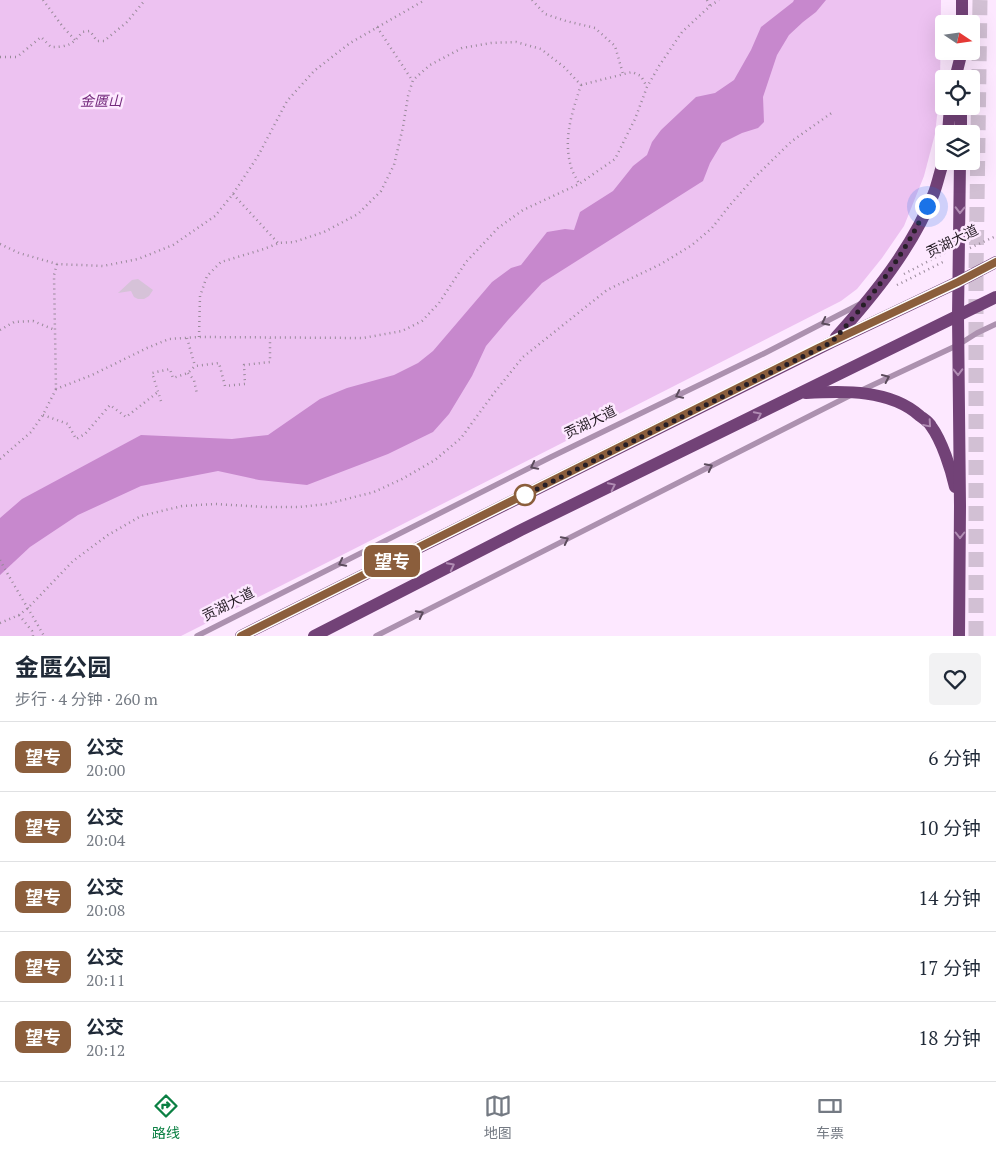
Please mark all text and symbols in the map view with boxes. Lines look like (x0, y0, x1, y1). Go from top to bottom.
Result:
north arrow (935, 15, 980, 60)
map controls (935, 15, 980, 170)
button: locate (935, 70, 980, 115)
park label: 金匮山 (80, 91, 123, 110)
button: layers (935, 125, 980, 170)
your location (915, 194, 940, 219)
one-way arrow (955, 206, 965, 214)
street label: 贡湖大道 (922, 220, 981, 261)
one-way arrow (821, 316, 830, 326)
one-way arrow (953, 369, 963, 377)
one-way arrow (881, 374, 890, 385)
one-way arrow (676, 388, 685, 398)
street label: 贡湖大道 (560, 401, 619, 442)
one-way arrow (753, 410, 762, 421)
one-way arrow (923, 419, 932, 428)
one-way arrow (530, 460, 539, 470)
one-way arrow (704, 463, 713, 473)
one-way arrow (607, 482, 616, 492)
unlabelled marker (514, 484, 536, 506)
one-way arrow (955, 532, 965, 539)
one-way arrow (559, 536, 568, 546)
line badge: 望专 (370, 545, 414, 577)
text: 望专 (374, 549, 410, 573)
one-way arrow (338, 557, 347, 567)
one-way arrow (445, 562, 454, 572)
street label: 贡湖大道 (199, 582, 257, 625)
one-way arrow (415, 610, 424, 620)
text: 金匮公园 (15, 651, 111, 683)
button: heart (929, 653, 981, 705)
text: 步行 · 4 分钟 · 260 m (15, 688, 158, 710)
text: 公交 (86, 734, 124, 759)
text: 望专 (25, 745, 61, 769)
text: 6 分钟 (928, 745, 981, 770)
text: 20:00 (86, 759, 125, 781)
text: 公交 (86, 804, 124, 829)
text: 望专 (25, 815, 61, 839)
text: 10 分钟 (918, 815, 981, 840)
text: 20:04 (86, 829, 125, 851)
text: 公交 (86, 874, 124, 899)
text: 望专 (25, 885, 61, 909)
text: 14 分钟 (918, 885, 981, 910)
text: 20:08 (86, 899, 125, 921)
text: 公交 (86, 944, 124, 969)
text: 望专 (25, 955, 61, 979)
text: 17 分钟 (918, 955, 981, 980)
text: 20:11 (86, 969, 125, 991)
text: 公交 (86, 1014, 124, 1039)
text: 望专 (25, 1025, 61, 1049)
text: 18 分钟 (918, 1025, 981, 1050)
text: 20:12 (86, 1039, 125, 1061)
tab: 路线 (152, 1092, 180, 1142)
tab: 地图 (484, 1092, 512, 1142)
tab: 车票 (816, 1092, 844, 1142)

